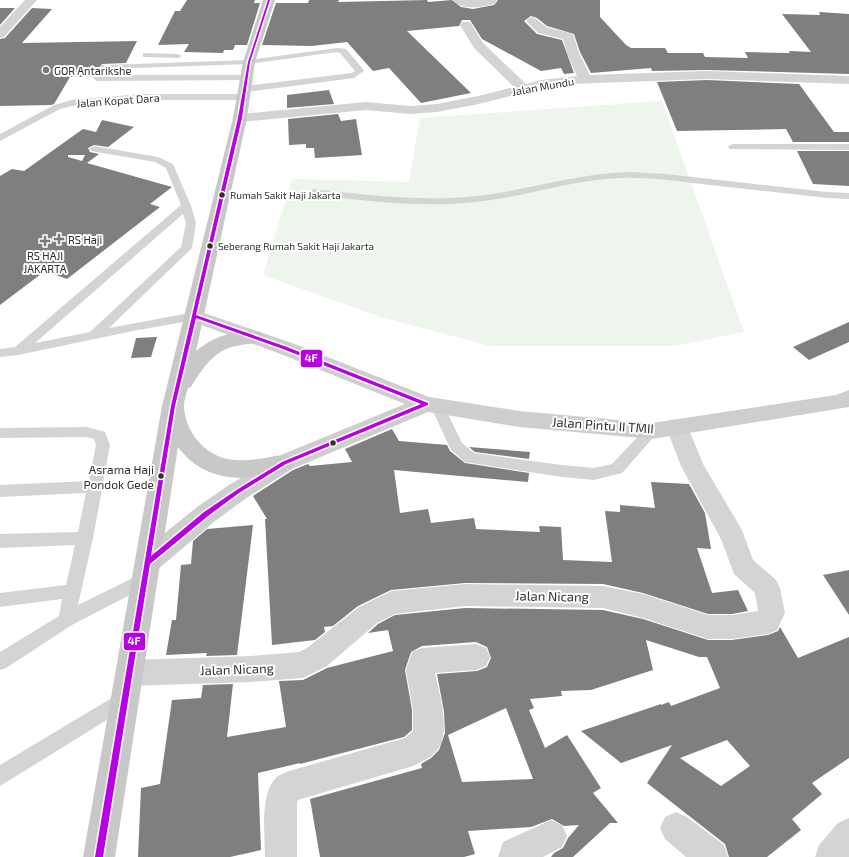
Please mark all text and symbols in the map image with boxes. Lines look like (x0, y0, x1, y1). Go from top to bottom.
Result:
place label: GOR Antarikshe (54, 64, 131, 77)
marker: GOR Antarikshe (41, 65, 51, 75)
street label: Jalan Mundu (511, 74, 575, 98)
street label: Jalan Kopat Dara (76, 91, 160, 109)
place label: Rumah Sakit Haji Jakarta (230, 189, 341, 201)
marker: Rumah Sakit Haji Jakarta (217, 190, 227, 200)
marker: RS Haji (53, 233, 65, 245)
place label: RS Haji (68, 233, 102, 247)
marker: RS HAJI JAKARTA (39, 235, 51, 247)
place label: Seberang Rumah Sakit Haji Jakarta (218, 240, 374, 252)
marker: Seberang Rumah Sakit Haji Jakarta (205, 241, 215, 251)
place label: RS HAJI JAKARTA (23, 249, 67, 275)
line badge: 4F (300, 349, 323, 368)
text: 4F (304, 351, 318, 364)
street label: Jalan Pintu II TMII (552, 413, 654, 437)
unlabelled marker (328, 438, 338, 448)
place label: Asrama Haji Pondok Gede (84, 462, 154, 491)
marker: Asrama Haji Pondok Gede (156, 471, 166, 481)
street label: Jalan Nicang (515, 587, 589, 605)
line badge: 4F (123, 632, 146, 651)
text: 4F (127, 634, 141, 647)
street label: Jalan Nicang (200, 660, 274, 678)

